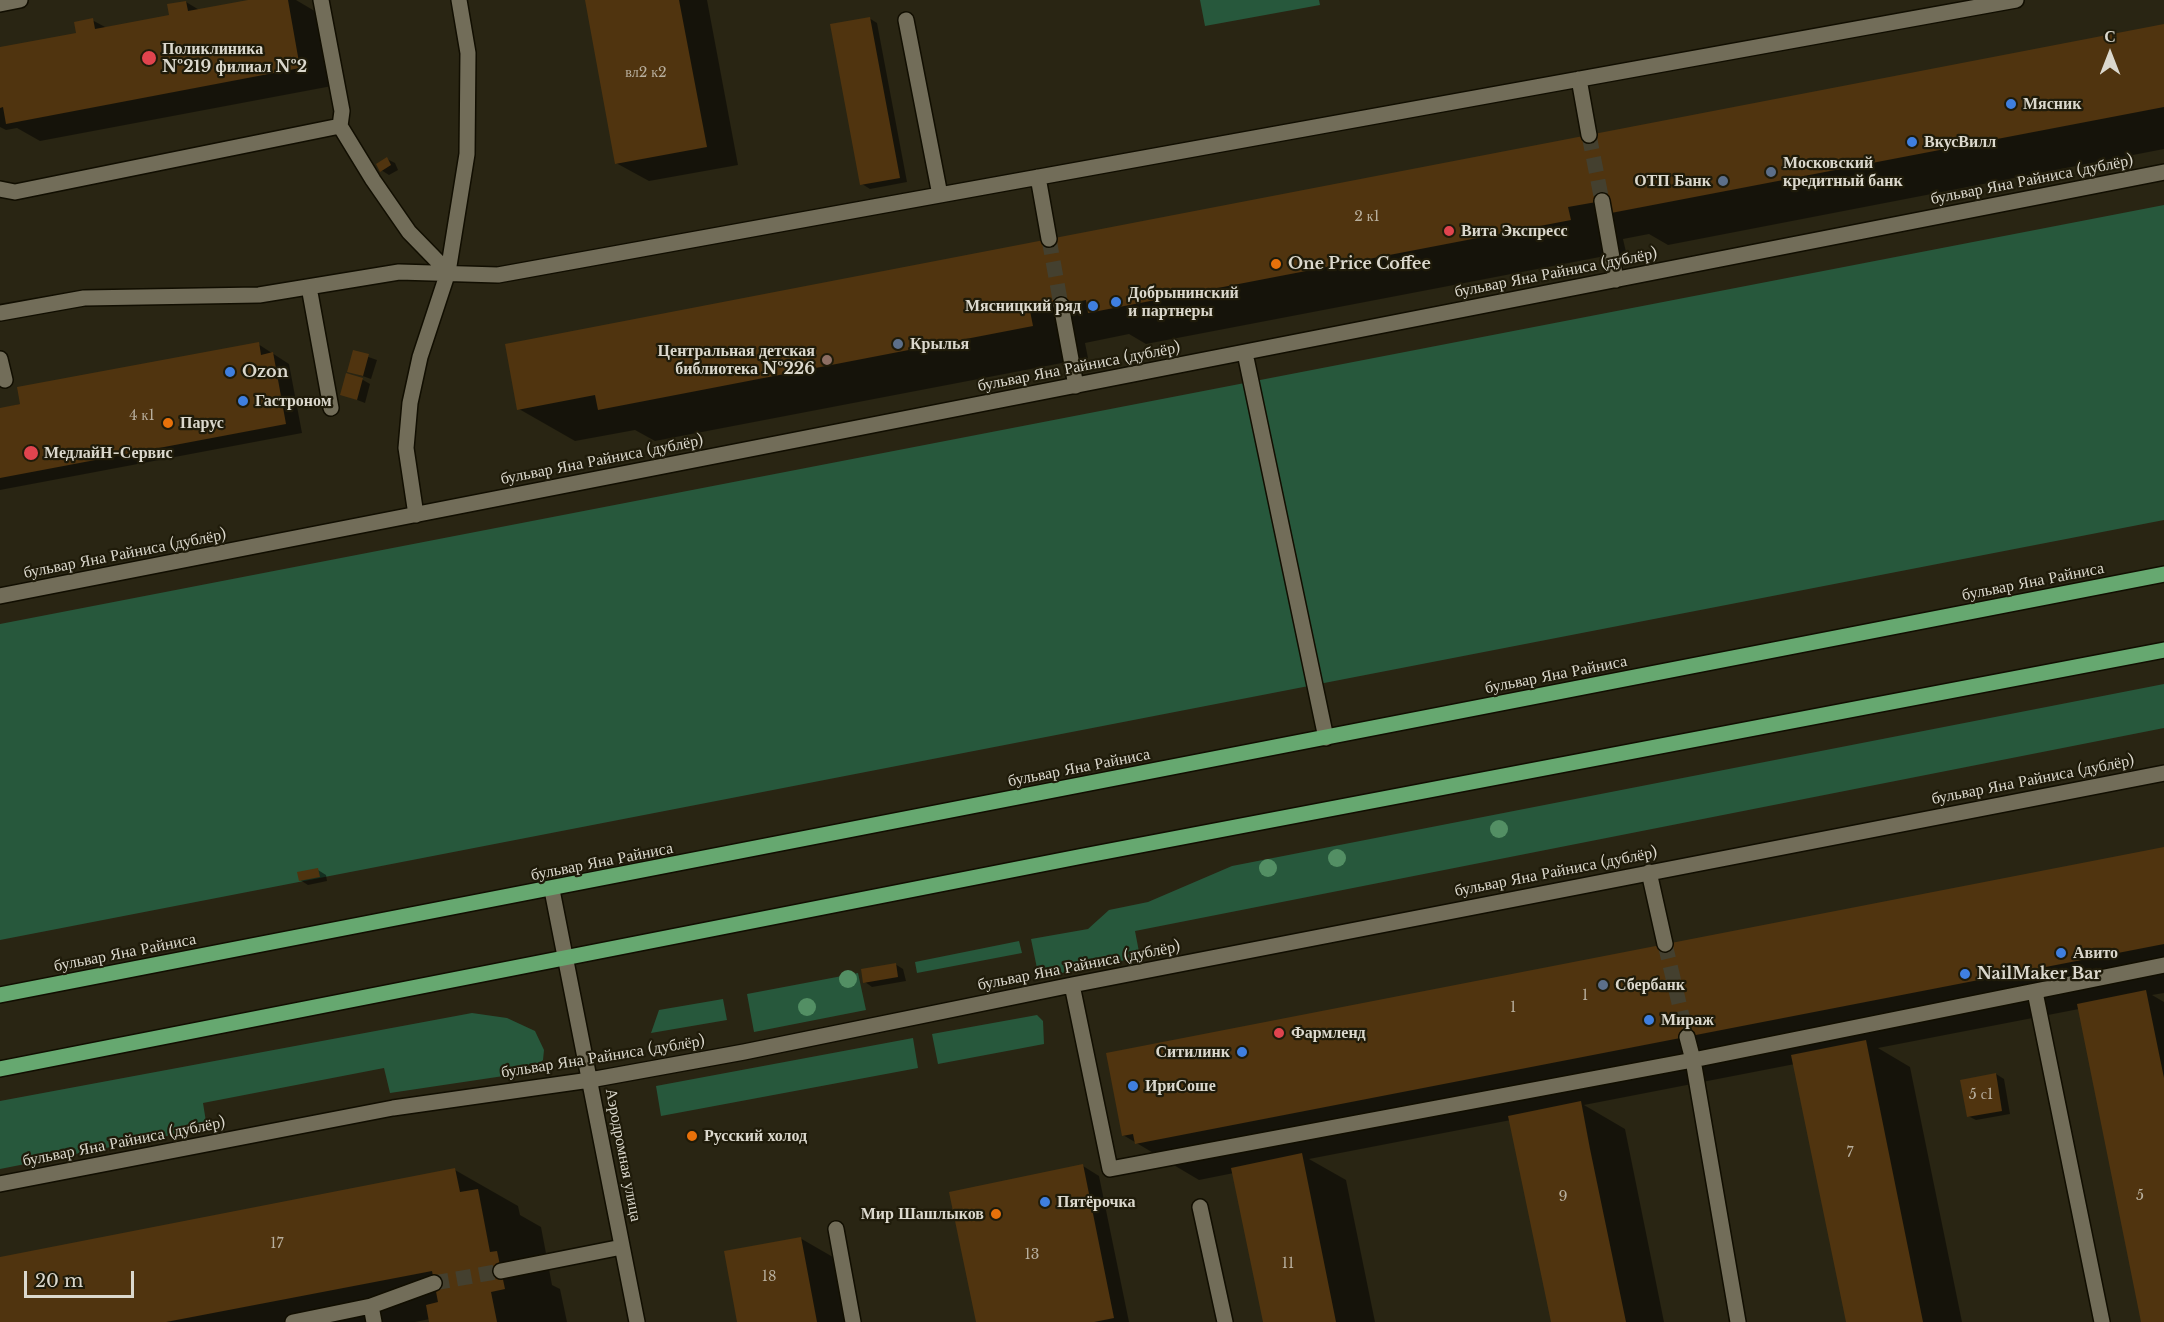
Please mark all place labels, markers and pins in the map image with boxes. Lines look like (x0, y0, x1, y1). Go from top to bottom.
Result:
place label: Поликлиника №219 филиал №2 (162, 39, 307, 77)
marker: Поликлиника №219 филиал №2 (140, 49, 158, 67)
place label: Мясник (2023, 94, 2082, 114)
marker: Мясник (2004, 97, 2018, 111)
place label: ВкусВилл (1924, 132, 1996, 152)
marker: ВкусВилл (1905, 135, 1919, 149)
place label: Московский кредитный банк (1783, 153, 1903, 191)
marker: Московский кредитный банк (1764, 165, 1778, 179)
place label: ОТП Банк (1634, 171, 1711, 191)
marker: ОТП Банк (1716, 174, 1730, 188)
place label: Вита Экспресс (1461, 221, 1568, 241)
marker: Вита Экспресс (1442, 224, 1456, 238)
place label: One Price Coffee (1288, 254, 1431, 274)
marker: One Price Coffee (1269, 257, 1283, 271)
place label: Добрынинский и партнеры (1128, 283, 1239, 321)
marker: Добрынинский и партнеры (1109, 295, 1123, 309)
place label: Мясницкий ряд (965, 296, 1081, 316)
marker: Мясницкий ряд (1086, 299, 1100, 313)
place label: Крылья (910, 334, 969, 354)
marker: Крылья (891, 337, 905, 351)
place label: Центральная детская библиотека №226 (658, 341, 815, 379)
marker: Центральная детская библиотека №226 (820, 353, 834, 367)
place label: Ozon (242, 362, 288, 382)
marker: Ozon (223, 365, 237, 379)
place label: Гастроном (255, 391, 332, 411)
marker: Гастроном (236, 394, 250, 408)
place label: Парус (180, 413, 224, 433)
marker: Парус (161, 416, 175, 430)
place label: МедлайН-Сервис (44, 443, 173, 463)
marker: МедлайН-Сервис (22, 444, 40, 462)
place label: Авито (2073, 943, 2118, 963)
marker: Авито (2054, 946, 2068, 960)
place label: NailMaker Bar (1977, 964, 2101, 984)
marker: NailMaker Bar (1958, 967, 1972, 981)
place label: Сбербанк (1615, 975, 1685, 995)
marker: Сбербанк (1596, 978, 1610, 992)
place label: Мираж (1661, 1010, 1714, 1030)
marker: Мираж (1642, 1013, 1656, 1027)
place label: Фармленд (1291, 1023, 1366, 1043)
marker: Фармленд (1272, 1026, 1286, 1040)
place label: Ситилинк (1156, 1042, 1230, 1062)
marker: Ситилинк (1235, 1045, 1249, 1059)
place label: ИриСоше (1145, 1076, 1216, 1096)
marker: ИриСоше (1126, 1079, 1140, 1093)
place label: Русский холод (704, 1126, 807, 1146)
marker: Русский холод (685, 1129, 699, 1143)
place label: Пятёрочка (1057, 1192, 1136, 1212)
marker: Пятёрочка (1038, 1195, 1052, 1209)
place label: Мир Шашлыков (861, 1204, 984, 1224)
marker: Мир Шашлыков (989, 1207, 1003, 1221)

